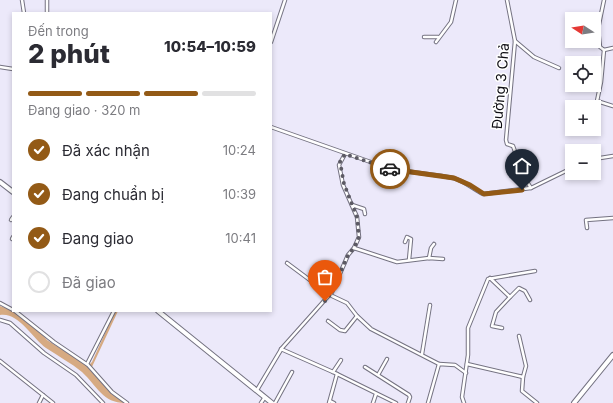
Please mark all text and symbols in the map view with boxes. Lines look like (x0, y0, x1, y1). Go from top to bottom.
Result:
north arrow (565, 12, 601, 48)
map controls (565, 12, 601, 180)
text: Đến trong (28, 23, 89, 39)
text: 10:54–10:59 (164, 37, 256, 56)
text: 2 phút (28, 38, 110, 69)
street label: Đường 3 Chả (488, 42, 512, 130)
button: locate (565, 56, 601, 92)
button: + (565, 100, 601, 136)
text: Đang giao · 320 m (28, 102, 140, 118)
icon: check (28, 139, 50, 161)
text: Đã xác nhận (62, 141, 150, 160)
text: 10:24 (223, 142, 256, 158)
button: − (565, 144, 601, 180)
courier (370, 149, 410, 189)
pin (505, 149, 539, 190)
icon: home (511, 155, 533, 177)
icon: car (379, 158, 401, 180)
icon: check (28, 183, 50, 205)
text: Đang chuẩn bị (62, 185, 164, 204)
text: 10:39 (223, 186, 256, 202)
icon: check (28, 227, 50, 249)
text: Đang giao (62, 229, 134, 248)
text: 10:41 (225, 230, 256, 246)
pin (308, 260, 342, 301)
icon: bag (314, 266, 336, 288)
text: Đã giao (62, 273, 116, 292)

